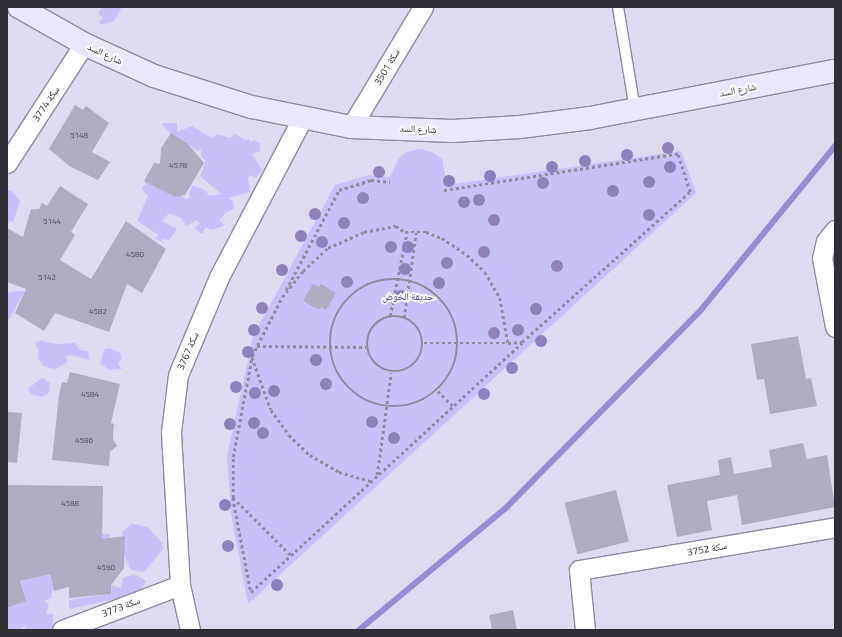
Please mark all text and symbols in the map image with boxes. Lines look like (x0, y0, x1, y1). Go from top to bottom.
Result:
street label: شارع السد (86, 41, 124, 67)
street label: سكة 3501 (371, 47, 403, 87)
street label: شارع السد (719, 81, 757, 99)
street label: سكة 3774 (30, 84, 62, 124)
street label: شارع السد (399, 122, 437, 136)
house number: 5148 (70, 131, 88, 141)
house number: 4578 (169, 161, 187, 171)
house number: 5144 (43, 217, 61, 227)
house number: 4580 (126, 250, 144, 260)
house number: 5142 (38, 273, 56, 283)
park label: حديقة الخوض (382, 291, 434, 303)
house number: 4582 (89, 307, 107, 317)
street label: سكة 3767 (175, 330, 201, 372)
house number: 4584 (81, 390, 99, 400)
house number: 4586 (75, 436, 93, 446)
house number: 4588 (61, 499, 79, 509)
street label: سكة 3752 (686, 540, 728, 558)
house number: 4590 (97, 563, 115, 573)
street label: سكة 3773 (100, 594, 142, 620)

